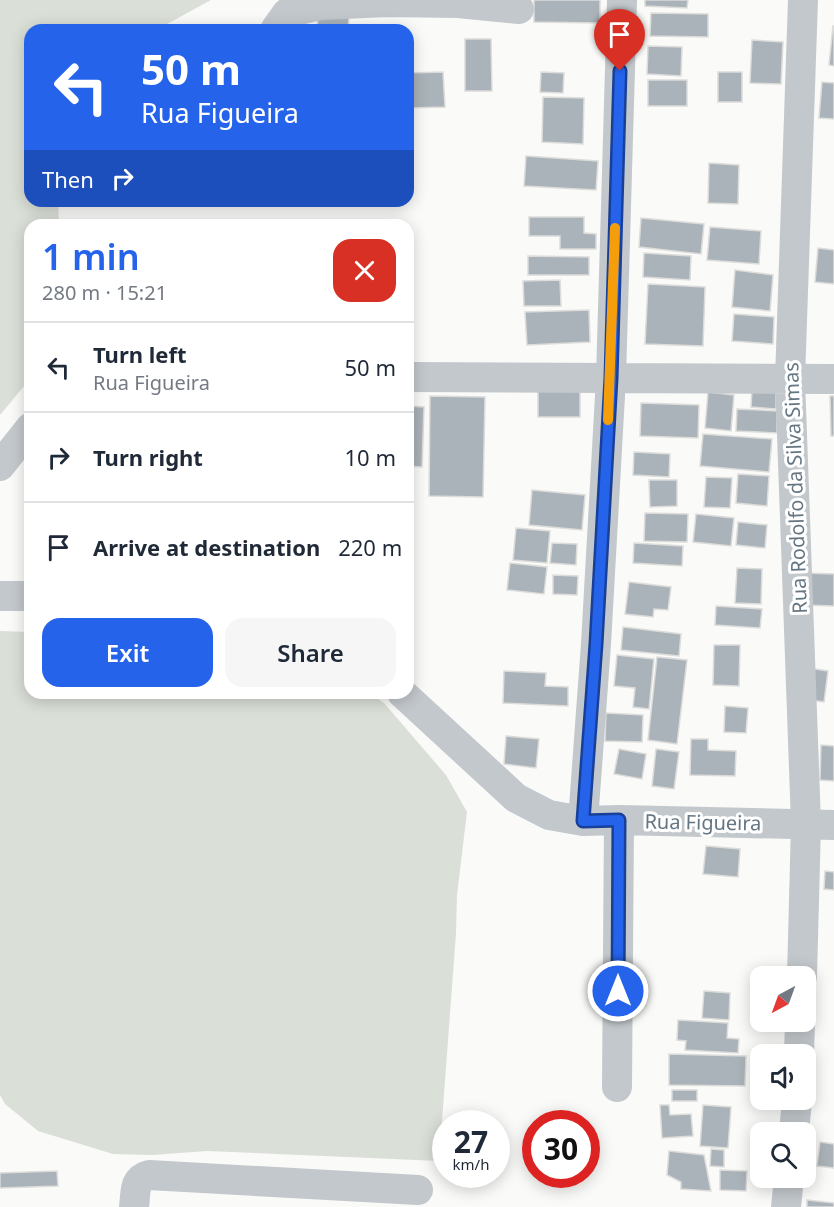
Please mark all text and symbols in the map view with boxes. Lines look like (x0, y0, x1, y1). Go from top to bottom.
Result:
pin (594, 9, 645, 71)
icon: arrive (603, 18, 636, 51)
text: 50 m (141, 40, 241, 97)
icon: left (42, 48, 120, 126)
text: Rua Figueira (141, 94, 299, 131)
icon: right (106, 162, 139, 195)
text: Then (42, 164, 94, 194)
text: 1 min (42, 232, 140, 281)
button: close (333, 239, 396, 302)
text: 280 m · 15:21 (42, 279, 167, 306)
text: Turn left (93, 339, 187, 369)
icon: left (42, 351, 75, 384)
text: 50 m (345, 352, 396, 382)
street label: Rua Rodolfo da Silva Simas (777, 362, 813, 614)
text: Rua Figueira (93, 369, 210, 396)
icon: right (42, 441, 75, 474)
text: Turn right (93, 442, 203, 472)
text: 10 m (345, 442, 396, 472)
icon: arrive (42, 531, 75, 564)
text: Arrive at destination (93, 532, 320, 562)
text: 220 m (338, 532, 402, 562)
button: Exit (42, 618, 213, 687)
button: Share (225, 618, 396, 687)
street label: Rua Figueira (644, 807, 762, 837)
position arrow (586, 959, 650, 1023)
north arrow (750, 966, 816, 1032)
map controls (750, 966, 816, 1188)
button: sound (750, 1044, 816, 1110)
speed limit sign: 30 (522, 1110, 600, 1188)
text: 27 (454, 1121, 488, 1162)
button: search (750, 1122, 816, 1188)
text: km/h (453, 1154, 489, 1174)

